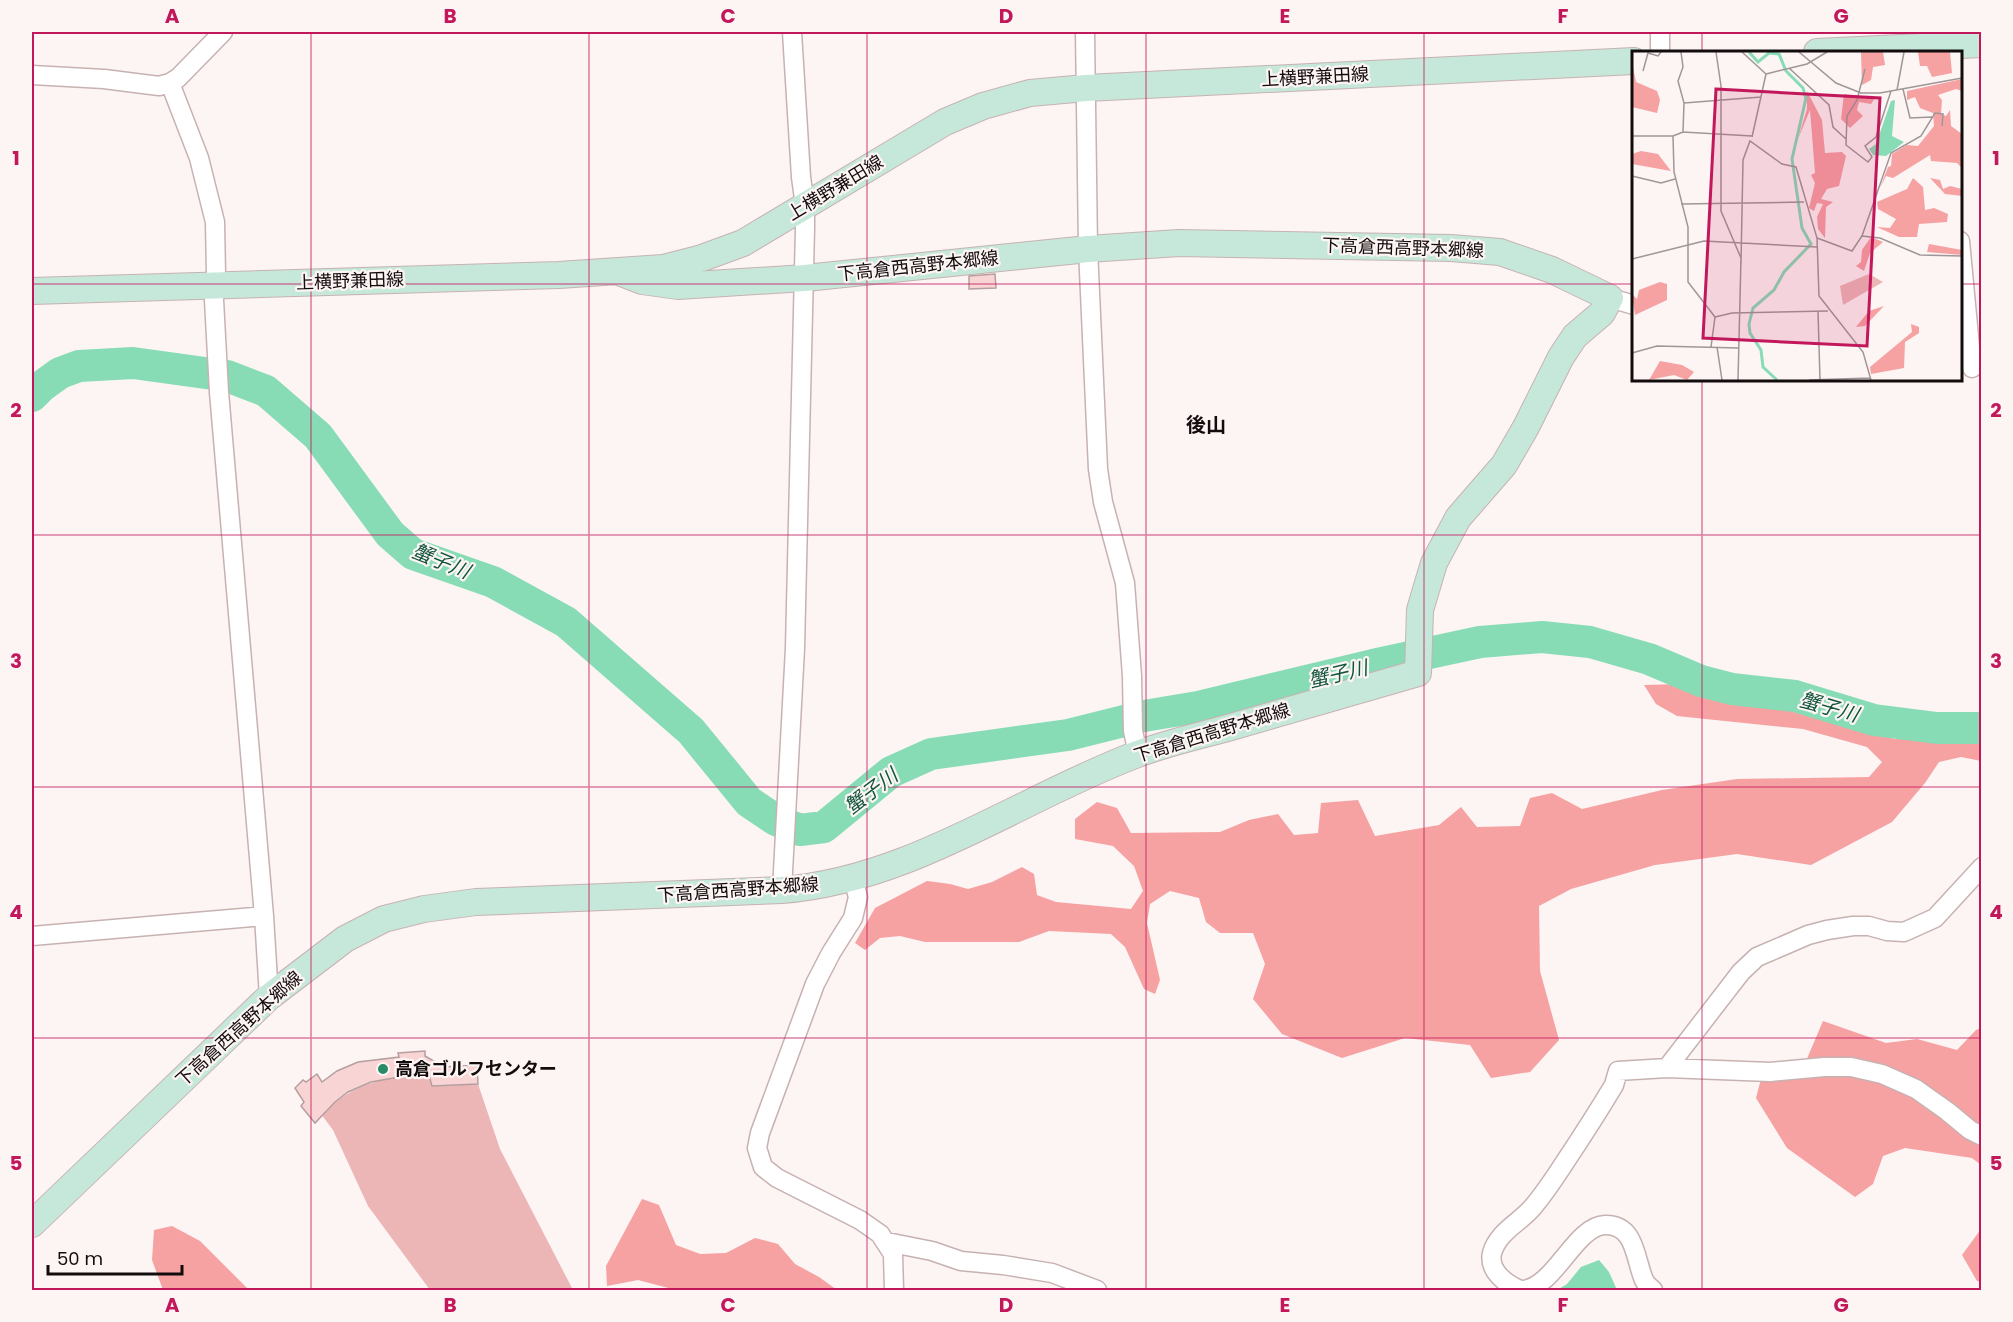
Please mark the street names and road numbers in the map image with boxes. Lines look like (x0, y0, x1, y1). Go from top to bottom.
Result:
street label: 上横野兼田線 (1260, 61, 1370, 92)
street label: 上横野兼田線 (782, 149, 887, 226)
street label: 下高倉西高野本郷線 (1322, 232, 1484, 263)
street label: 下高倉西高野本郷線 (836, 245, 1000, 286)
street label: 上横野兼田線 (296, 266, 404, 295)
street label: 下高倉西高野本郷線 (1131, 697, 1293, 768)
street label: 下高倉西高野本郷線 (656, 871, 820, 908)
street label: 下高倉西高野本郷線 (170, 965, 307, 1092)

